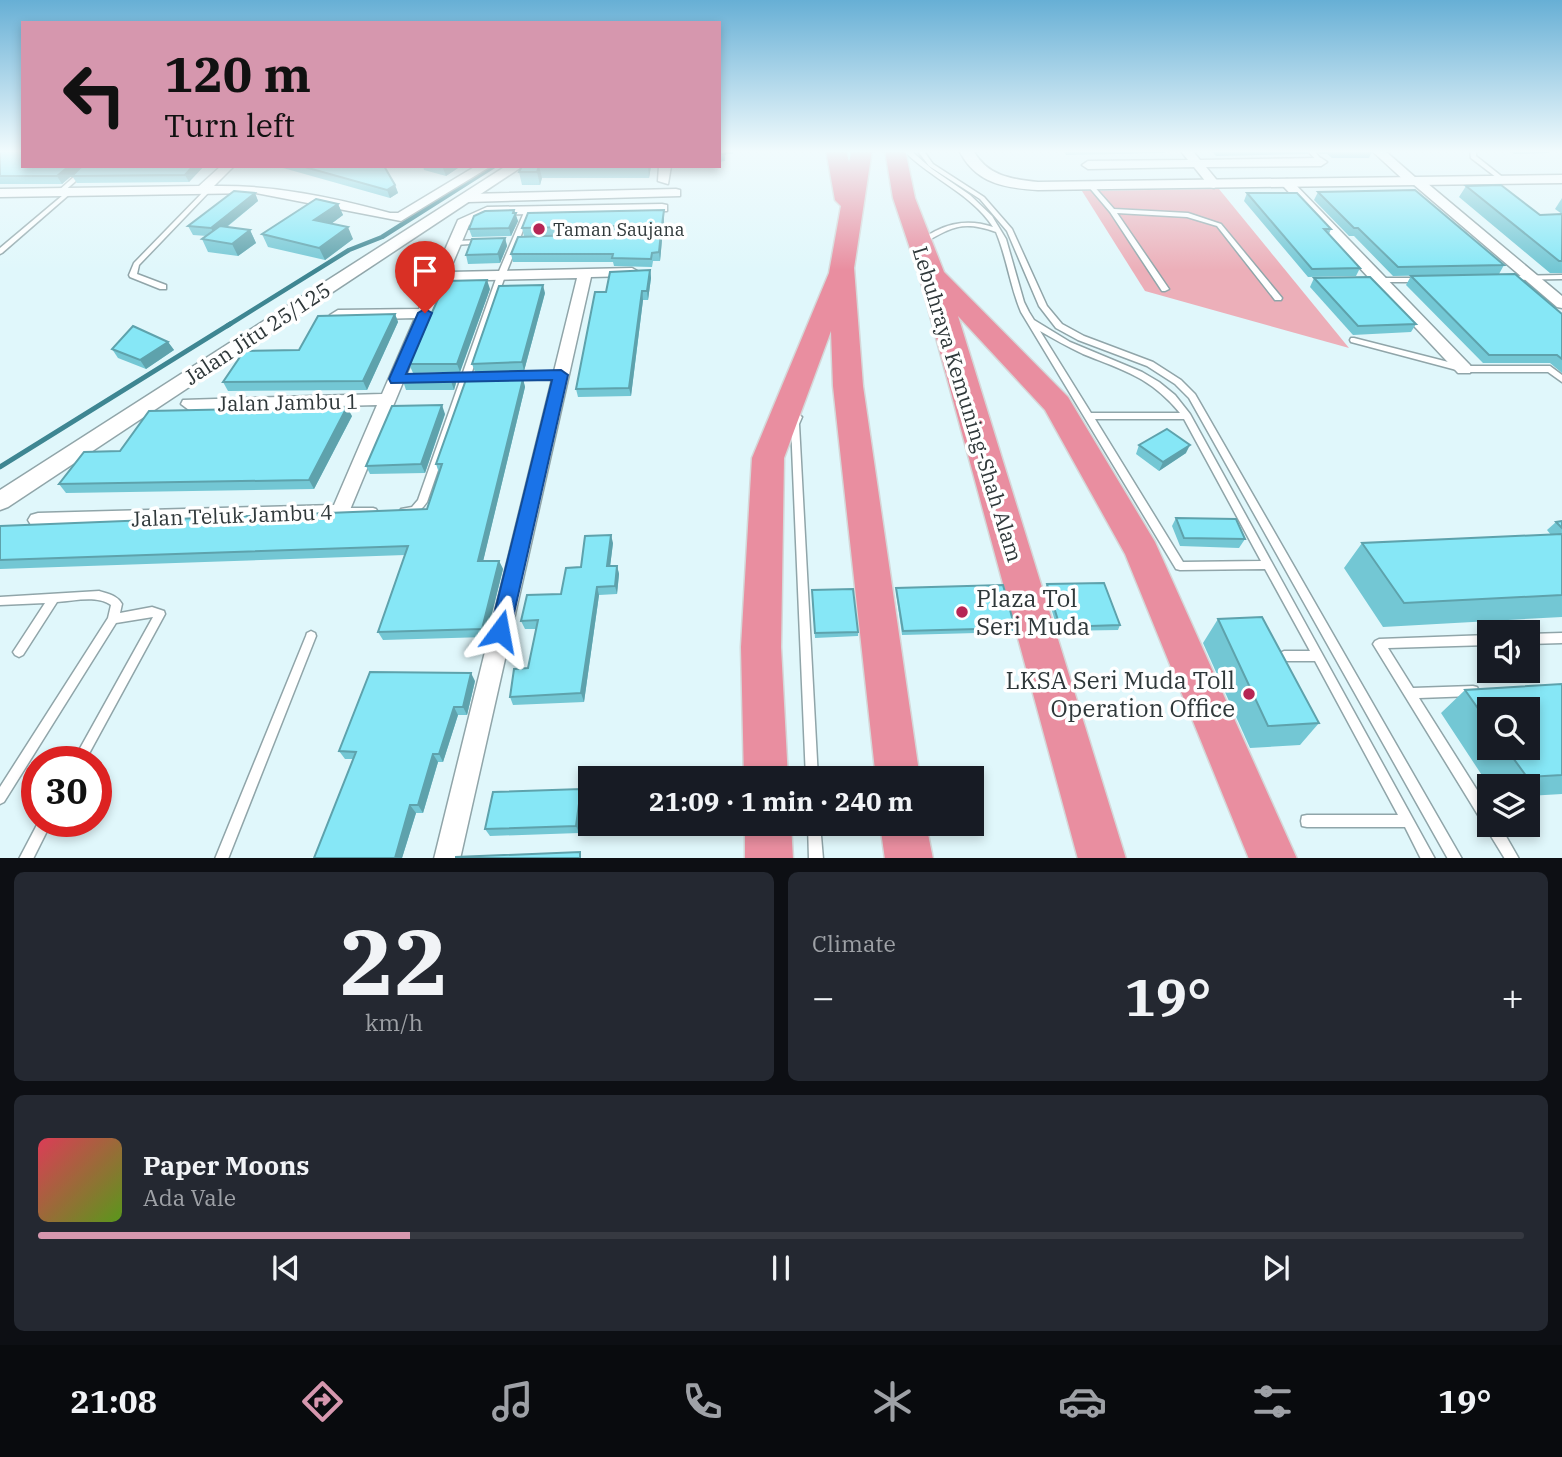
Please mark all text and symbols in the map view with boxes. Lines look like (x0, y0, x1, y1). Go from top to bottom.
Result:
text: 120 m (164, 42, 311, 105)
icon: left (49, 49, 140, 140)
text: Turn left (164, 104, 295, 146)
place label: Taman Saujana (553, 218, 685, 241)
marker: Taman Saujana (531, 221, 547, 237)
pin (395, 241, 455, 313)
street label: Lebuhraya Kemuning-Shah Alam (907, 243, 1029, 565)
icon: arrive (406, 252, 444, 290)
street label: Jalan Jitu 25/125 (178, 275, 336, 391)
street label: Jalan Jambu 1 (217, 387, 359, 417)
street label: Jalan Teluk Jambu 4 (131, 497, 333, 533)
place label: Plaza Tol Seri Muda (976, 582, 1090, 642)
position arrow (463, 594, 537, 668)
marker: Plaza Tol Seri Muda (954, 604, 970, 620)
map controls (1477, 620, 1540, 837)
button: sound (1477, 620, 1540, 683)
place label: LKSA Seri Muda Toll Operation Office (1006, 664, 1235, 724)
marker: LKSA Seri Muda Toll Operation Office (1241, 686, 1257, 702)
button: search (1477, 697, 1540, 760)
speed limit sign: 30 (21, 746, 112, 837)
button: layers (1477, 774, 1540, 837)
text: 21:09 · 1 min · 240 m (649, 784, 913, 818)
text: 22 (339, 902, 449, 1020)
text: Climate (812, 928, 896, 958)
text: 19° (1125, 963, 1211, 1030)
text: − (812, 972, 835, 1021)
text: + (1501, 972, 1524, 1021)
text: km/h (365, 1007, 423, 1037)
text: Paper Moons (143, 1148, 310, 1182)
text: Ada Vale (143, 1182, 236, 1212)
icon: previous (267, 1249, 305, 1287)
icon: pause (762, 1249, 800, 1287)
icon: next (1257, 1249, 1295, 1287)
icon: directions (298, 1377, 347, 1426)
icon: music (488, 1377, 537, 1426)
icon: phone (678, 1377, 727, 1426)
icon: climate (868, 1377, 917, 1426)
icon: car (1058, 1377, 1107, 1426)
icon: filters (1248, 1377, 1297, 1426)
text: 21:08 (71, 1380, 157, 1422)
text: 19° (1438, 1380, 1491, 1422)

